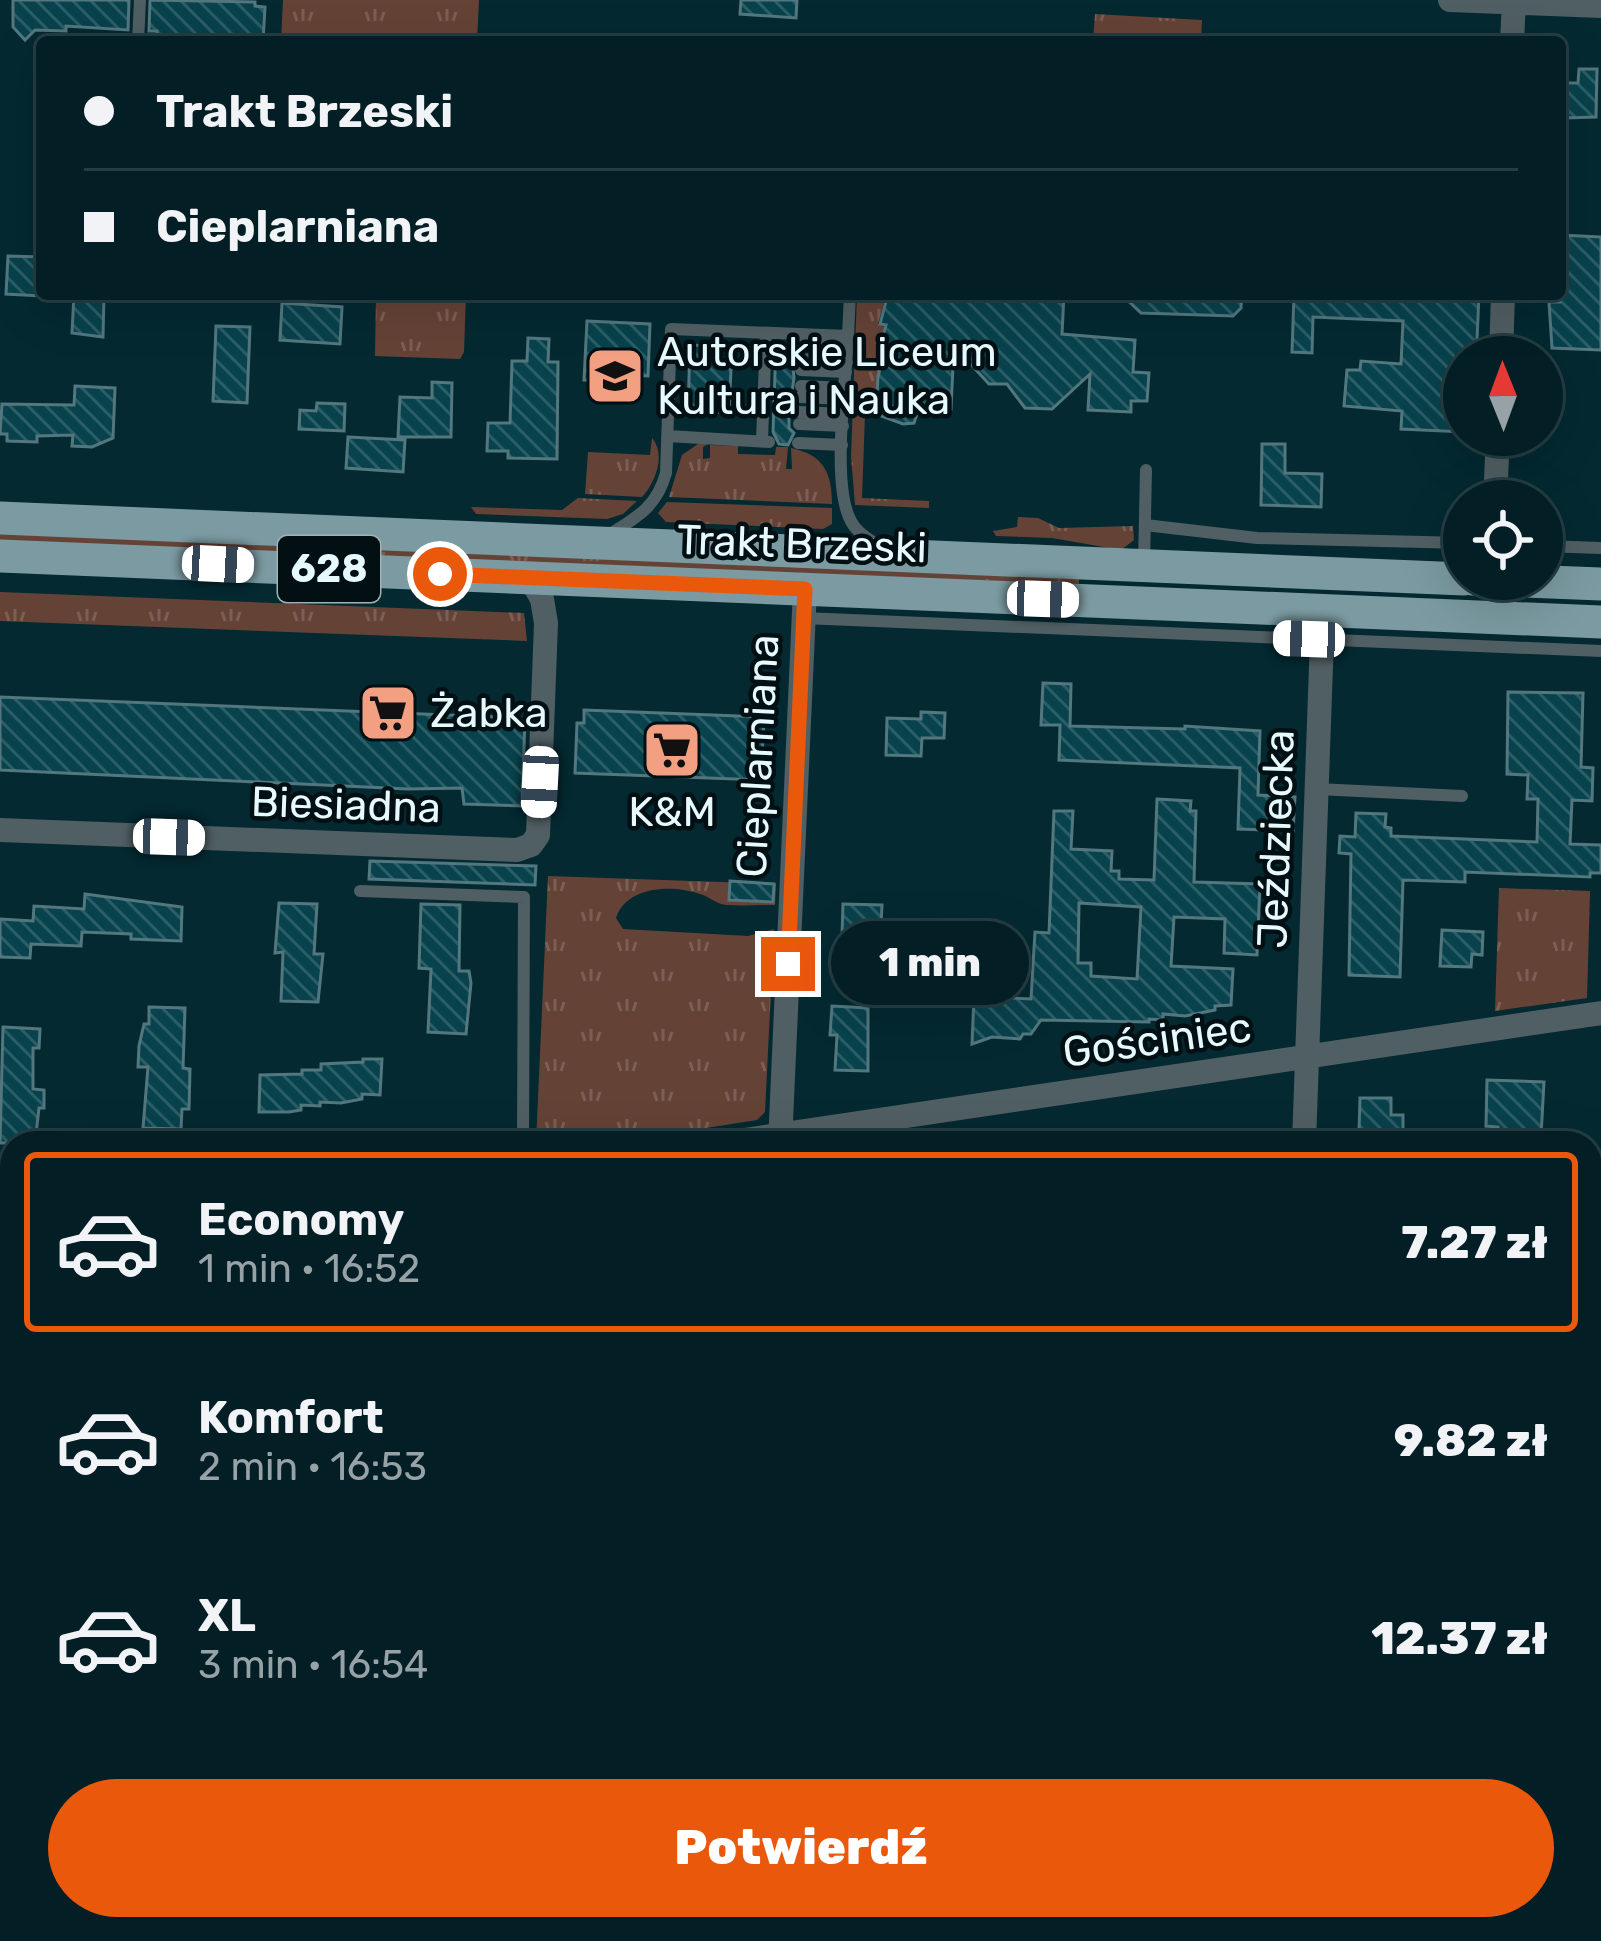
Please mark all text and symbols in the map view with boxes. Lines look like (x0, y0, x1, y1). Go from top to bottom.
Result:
text: Trakt Brzeski (156, 85, 453, 138)
text: Cieplarniana (156, 200, 439, 253)
place label: Autorskie Liceum Kultura i Nauka (657, 327, 997, 425)
north arrow (1443, 336, 1563, 456)
map controls (1443, 336, 1563, 600)
school or university icon: Autorskie Liceum Kultura i Nauka (584, 345, 646, 407)
button: locate (1443, 480, 1563, 600)
street label: Trakt Brzeski (676, 515, 928, 573)
road number: 628 (278, 536, 380, 602)
car (181, 544, 255, 584)
route start (413, 547, 467, 601)
car (1006, 580, 1080, 618)
car (1272, 620, 1346, 658)
street label: Cieplarniana (727, 633, 789, 879)
supermarket icon: Żabka (357, 682, 419, 744)
place label: Żabka (430, 688, 548, 738)
supermarket icon: K&M (641, 719, 703, 781)
street label: Jeździecka (1247, 729, 1305, 949)
car (520, 745, 560, 819)
street label: Biesiadna (250, 777, 442, 833)
place label: K&M (628, 787, 716, 837)
car (132, 818, 206, 856)
callout: 1 min (830, 922, 1028, 1006)
route end (761, 937, 815, 991)
text: 1 min (879, 940, 981, 986)
street label: Gościniec (1060, 1002, 1254, 1078)
icon: car (54, 1188, 162, 1296)
text: Economy (198, 1193, 404, 1246)
text: 7.27 zł (1401, 1216, 1548, 1269)
text: 1 min · 16:52 (198, 1246, 420, 1292)
icon: car (54, 1386, 162, 1494)
text: Komfort (198, 1391, 384, 1444)
text: 9.82 zł (1394, 1414, 1548, 1467)
text: 2 min · 16:53 (198, 1444, 427, 1490)
icon: car (54, 1584, 162, 1692)
text: XL (198, 1589, 256, 1642)
text: 12.37 zł (1371, 1612, 1548, 1665)
text: 3 min · 16:54 (198, 1642, 428, 1688)
button: Potwierdź (48, 1779, 1554, 1917)

